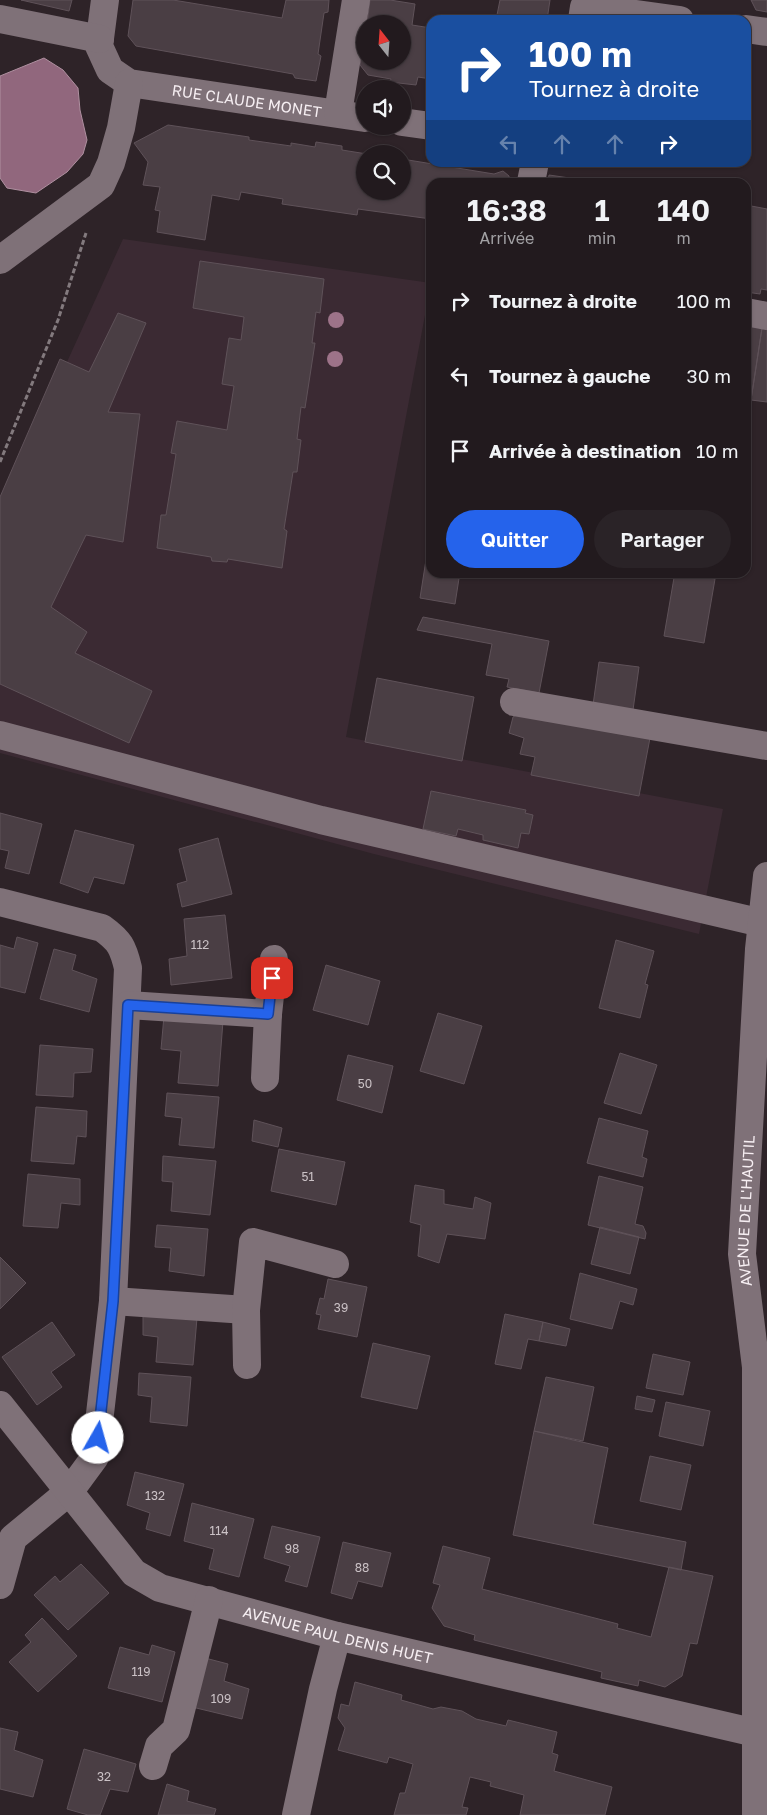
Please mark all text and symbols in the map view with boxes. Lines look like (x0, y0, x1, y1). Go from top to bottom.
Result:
north arrow (356, 15, 411, 70)
map controls (356, 15, 411, 200)
text: 100 m (529, 33, 632, 75)
icon: right (446, 35, 511, 100)
text: Tournez à droite (529, 75, 699, 102)
street label: RUE CLAUDE MONET (171, 80, 323, 120)
button: sound (356, 80, 411, 135)
icon: left (495, 130, 523, 158)
icon: ahead (548, 130, 576, 158)
icon: ahead (601, 130, 629, 158)
icon: right (654, 130, 682, 158)
button: search (356, 145, 411, 200)
text: 16:38 (467, 192, 547, 228)
text: 1 (594, 192, 610, 228)
text: 140 (657, 192, 710, 228)
text: Arrivée (480, 228, 534, 248)
text: min (588, 228, 616, 248)
text: m (676, 228, 691, 248)
icon: right (446, 287, 474, 315)
text: Tournez à droite (489, 289, 637, 312)
text: 100 m (677, 289, 731, 312)
icon: left (446, 362, 474, 390)
text: Tournez à gauche (489, 364, 650, 387)
text: 30 m (687, 364, 731, 387)
icon: arrive (446, 437, 474, 465)
text: Arrivée à destination (489, 439, 681, 462)
text: 10 m (696, 439, 739, 462)
button: Quitter (446, 510, 584, 568)
button: Partager (594, 510, 731, 568)
house number: 112 (191, 937, 209, 952)
pin (251, 957, 293, 999)
icon: arrive (258, 964, 286, 992)
house number: 50 (358, 1076, 372, 1091)
street label: AVENUE DE L'HAUTIL (733, 1134, 758, 1288)
house number: 51 (302, 1169, 315, 1184)
house number: 39 (334, 1300, 348, 1315)
position arrow (71, 1411, 123, 1463)
house number: 132 (145, 1488, 165, 1503)
house number: 114 (210, 1523, 228, 1538)
house number: 98 (285, 1541, 299, 1556)
house number: 88 (355, 1560, 369, 1575)
street label: AVENUE PAUL DENIS HUET (241, 1602, 435, 1667)
house number: 119 (132, 1664, 150, 1679)
house number: 109 (211, 1691, 231, 1706)
house number: 32 (97, 1769, 111, 1784)

